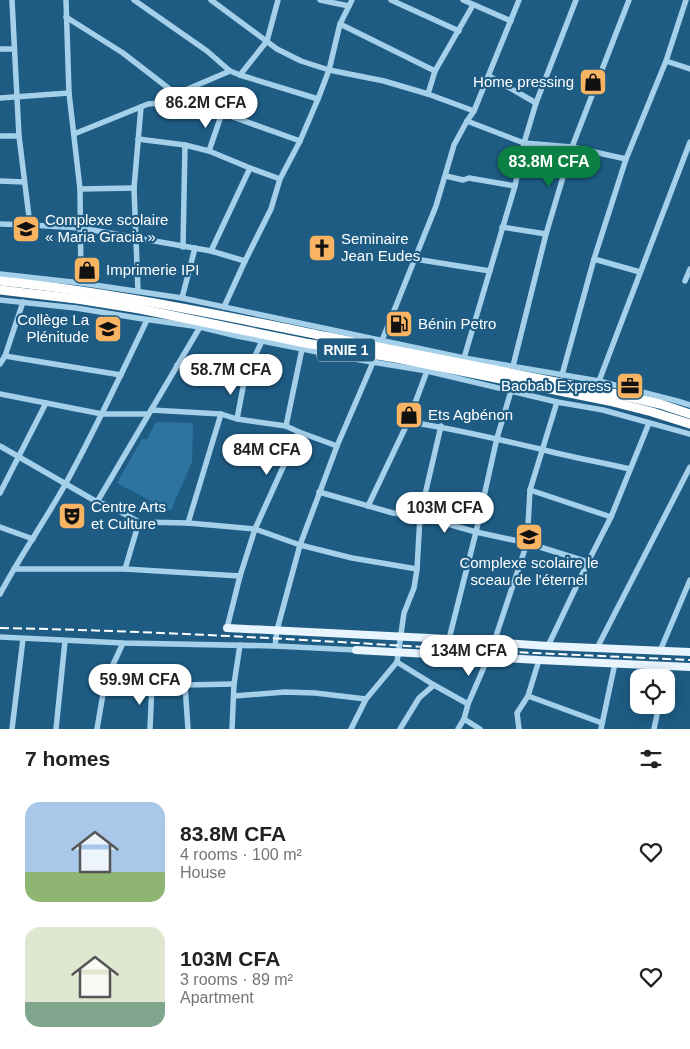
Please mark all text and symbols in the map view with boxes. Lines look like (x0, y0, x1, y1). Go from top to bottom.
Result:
shop icon: Home pressing (578, 67, 608, 97)
place label: Home pressing (473, 73, 574, 90)
pin: 86.2M CFA (149, 86, 263, 129)
text: 86.2M CFA (166, 94, 246, 111)
pin: 83.8M CFA (492, 146, 606, 188)
text: 83.8M CFA (509, 153, 589, 170)
place label: Complexe scolaire « Maria Gracia » (45, 211, 168, 245)
school or university icon: Complexe scolaire « Maria Gracia » (11, 214, 41, 244)
place label: Seminaire Jean Eudes (341, 230, 420, 264)
church icon: Seminaire Jean Eudes (307, 233, 337, 263)
shop icon: Imprimerie IPI (72, 255, 102, 285)
place label: Imprimerie IPI (106, 261, 199, 278)
fuel station icon: Bénin Petro (384, 309, 414, 339)
place label: Collège La Plénitude (17, 311, 90, 345)
school or university icon: Collège La Plénitude (93, 314, 123, 344)
place label: Bénin Petro (418, 315, 496, 332)
road number: RNIE 1 (317, 338, 375, 362)
pin: 58.7M CFA (174, 354, 288, 396)
text: 58.7M CFA (191, 361, 271, 378)
office icon: Baobab Express (615, 371, 645, 401)
place label: Baobab Express (501, 377, 611, 394)
shop icon: Ets Agbénon (394, 400, 424, 430)
place label: Ets Agbénon (428, 406, 513, 423)
pin: 84M CFA (221, 434, 313, 476)
text: 84M CFA (233, 441, 301, 458)
pin: 103M CFA (393, 492, 497, 534)
place label: Centre Arts et Culture (91, 498, 166, 532)
text: 103M CFA (407, 499, 483, 516)
theatre icon: Centre Arts et Culture (57, 501, 87, 531)
school or university icon: Complexe scolaire le sceau de l'éternel (514, 522, 544, 552)
place label: Complexe scolaire le sceau de l'éternel (459, 554, 599, 588)
pin: 134M CFA (417, 634, 521, 677)
text: 134M CFA (431, 642, 507, 659)
pin: 59.9M CFA (83, 664, 197, 706)
map controls (630, 669, 675, 714)
button: locate (630, 669, 675, 714)
text: 59.9M CFA (100, 671, 180, 688)
icon: filters (637, 745, 665, 773)
text: 7 homes (25, 747, 110, 770)
icon: home (65, 822, 125, 882)
text: 83.8M CFA (180, 822, 286, 845)
icon: heart (637, 838, 665, 866)
text: 4 rooms · 100 m² (180, 846, 302, 863)
text: House (180, 864, 226, 881)
icon: home (65, 947, 125, 1007)
text: 103M CFA (180, 947, 280, 970)
icon: heart (637, 963, 665, 991)
text: 3 rooms · 89 m² (180, 971, 293, 988)
text: Apartment (180, 989, 254, 1006)

